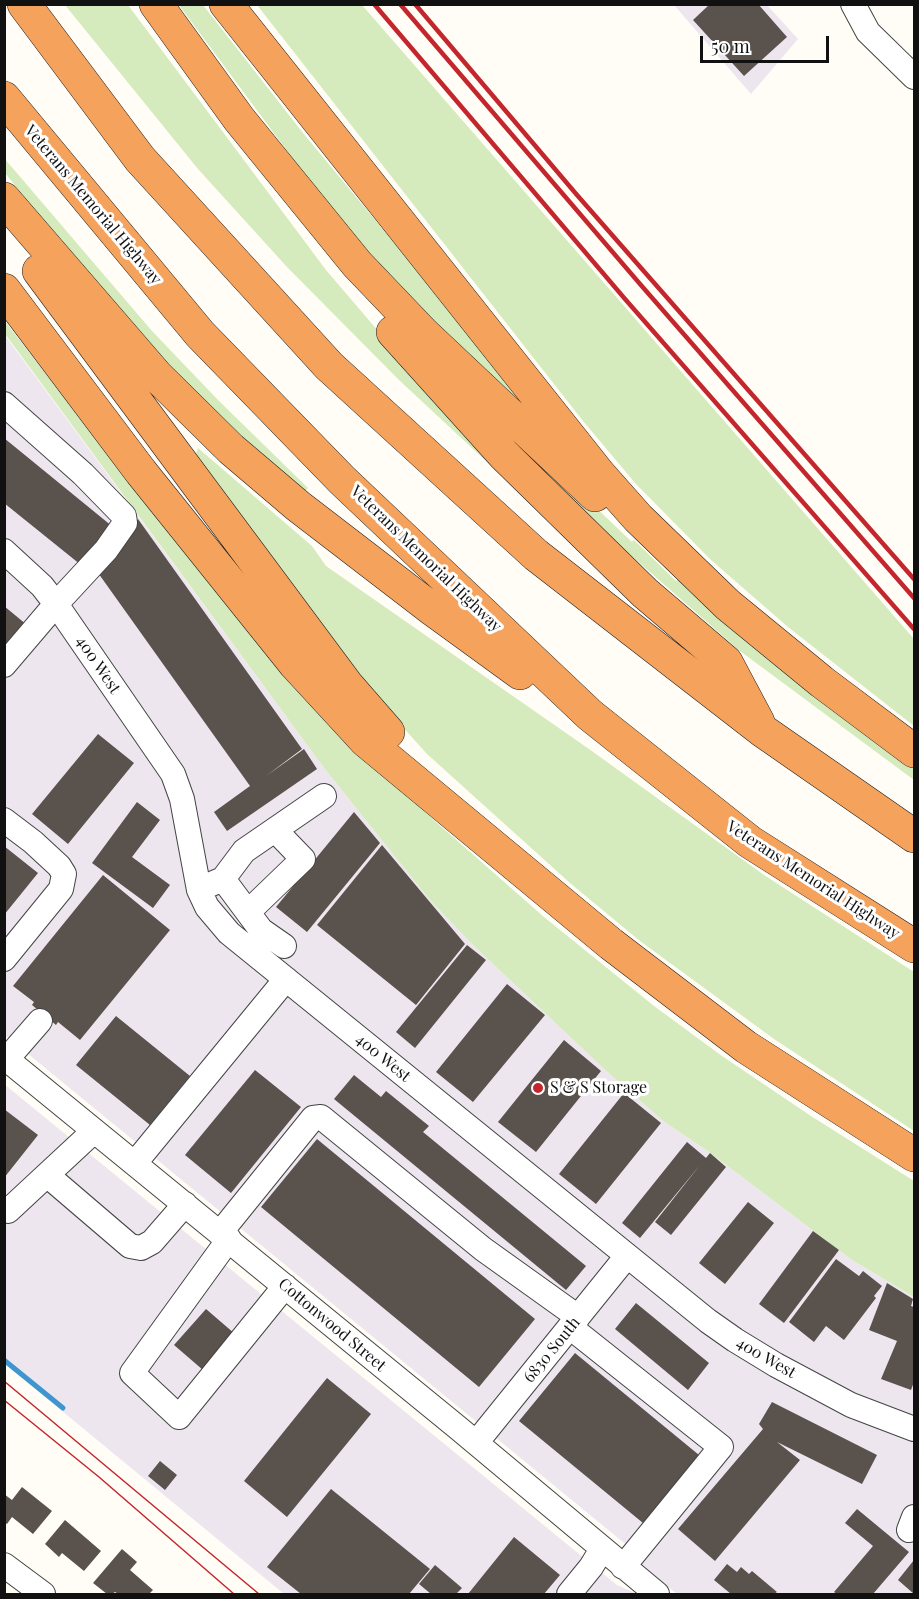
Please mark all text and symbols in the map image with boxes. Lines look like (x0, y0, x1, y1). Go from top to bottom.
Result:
scale bar (703, 24, 832, 62)
text: 50 m (711, 34, 750, 58)
street label: Veterans Memorial Highway (21, 121, 165, 289)
street label: Veterans Memorial Highway (347, 482, 505, 636)
street label: 400 West (72, 633, 124, 697)
street label: Veterans Memorial Highway (723, 817, 903, 943)
street label: 400 West (352, 1030, 414, 1086)
place label: S & S Storage (550, 1078, 647, 1098)
marker: S & S Storage (531, 1081, 545, 1095)
street label: Cottonwood Street (274, 1274, 390, 1376)
street label: 6830 South (520, 1313, 584, 1387)
street label: 400 West (733, 1333, 799, 1383)

